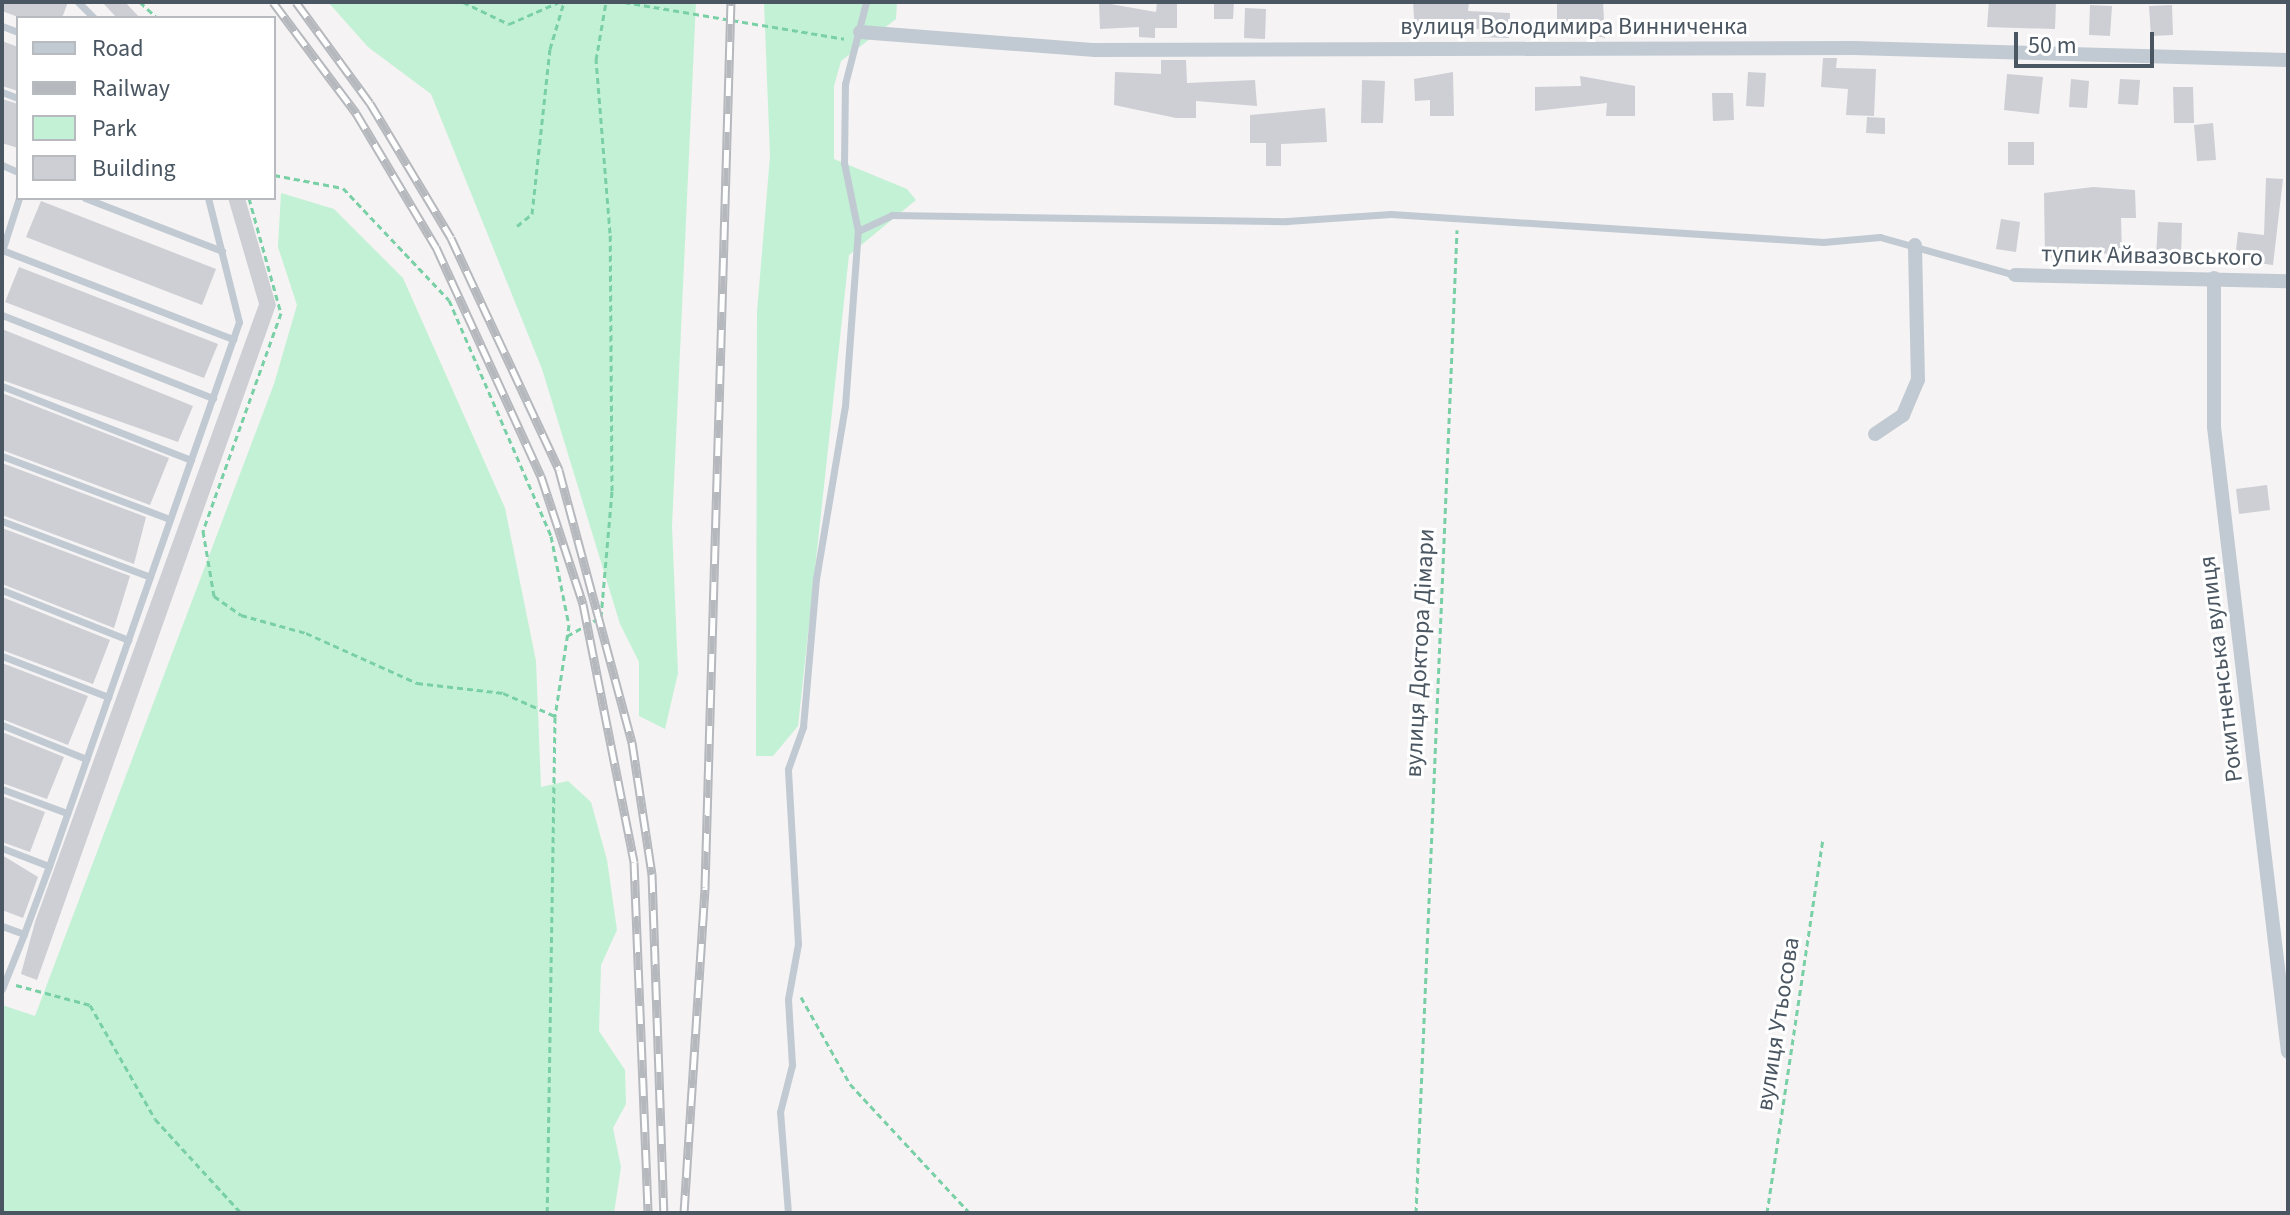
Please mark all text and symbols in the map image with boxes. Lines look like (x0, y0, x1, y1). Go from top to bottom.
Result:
street label: вулиця Володимира Винниченка (1400, 13, 1748, 41)
legend (16, 16, 276, 200)
scale bar (2018, 16, 2158, 66)
text: 50 m (2028, 28, 2077, 63)
text: Road (92, 31, 144, 66)
text: Railway (92, 71, 170, 106)
text: Park (92, 111, 137, 146)
text: Building (92, 151, 176, 186)
street label: тупик Айвазовського (2041, 240, 2263, 272)
street label: вулиця Доктора Дімари (1399, 528, 1441, 778)
street label: Рокитненська вулиця (2193, 554, 2249, 784)
street label: вулиця Утьосова (1750, 935, 1806, 1113)

